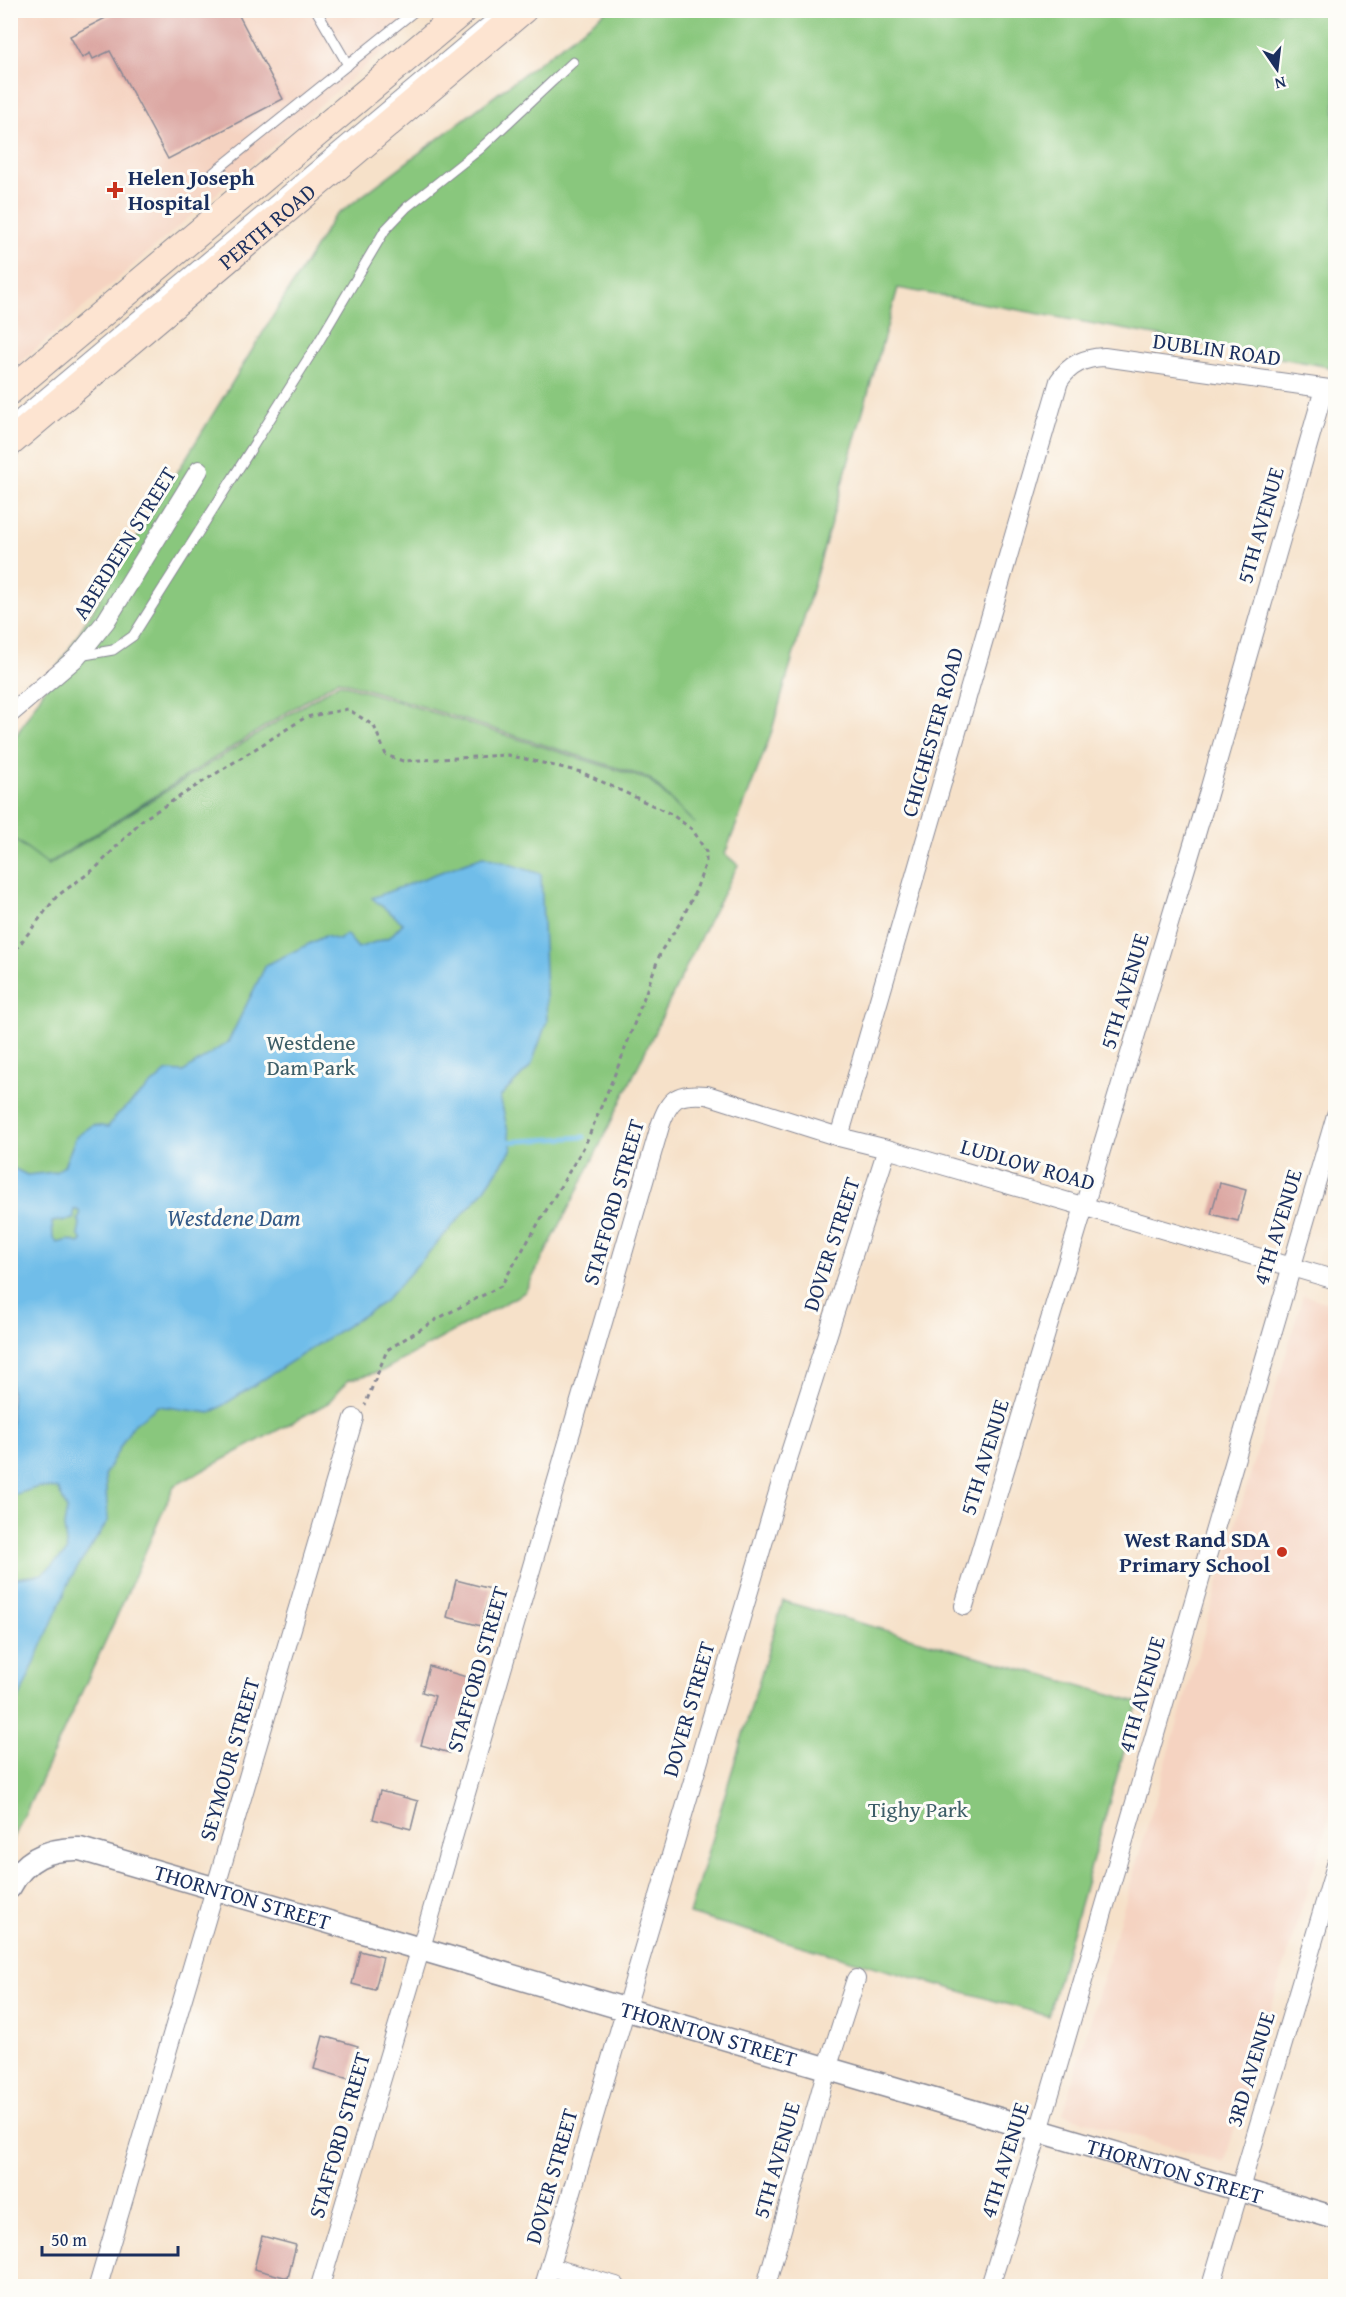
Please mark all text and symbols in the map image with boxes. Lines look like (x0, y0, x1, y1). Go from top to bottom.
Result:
north arrow (1247, 39, 1307, 99)
text: N (1272, 71, 1289, 97)
place label: Helen Joseph Hospital (128, 161, 255, 218)
street label: PERTH ROAD (211, 176, 323, 277)
marker: Helen Joseph Hospital (106, 181, 124, 199)
street label: DUBLIN ROAD (1151, 324, 1283, 374)
street label: ABERDEEN STREET (64, 460, 184, 626)
street label: 5TH AVENUE (1228, 463, 1292, 587)
street label: CHICHESTER ROAD (893, 644, 971, 820)
street label: 5TH AVENUE (1091, 929, 1157, 1053)
park label: Westdene Dam Park (266, 1026, 356, 1083)
street label: STAFFORD STREET (574, 1115, 652, 1289)
street label: LUDLOW ROAD (957, 1130, 1099, 1198)
street label: 4TH AVENUE (1244, 1165, 1310, 1289)
street label: DOVER STREET (794, 1173, 868, 1315)
water label: Westdene Dam (167, 1200, 301, 1235)
street label: 5TH AVENUE (951, 1395, 1017, 1519)
place label: West Rand SDA Primary School (1119, 1523, 1270, 1580)
marker: West Rand SDA Primary School (1275, 1545, 1289, 1559)
street label: STAFFORD STREET (438, 1582, 516, 1756)
street label: 4TH AVENUE (1109, 1632, 1173, 1756)
street label: DOVER STREET (653, 1638, 723, 1780)
street label: SEYMOUR STREET (190, 1673, 268, 1845)
park label: Tighy Park (868, 1793, 969, 1825)
street label: THORNTON STREET (150, 1856, 335, 1938)
street label: THORNTON STREET (617, 1993, 801, 2075)
street label: 3RD AVENUE (1217, 2008, 1283, 2130)
street label: STAFFORD STREET (300, 2048, 378, 2222)
street label: 5TH AVENUE (744, 2098, 808, 2222)
street label: 4TH AVENUE (971, 2098, 1037, 2222)
street label: DOVER STREET (516, 2105, 586, 2247)
street label: THORNTON STREET (1083, 2130, 1267, 2212)
scale bar (42, 2219, 178, 2257)
text: 50 m (51, 2226, 87, 2253)

